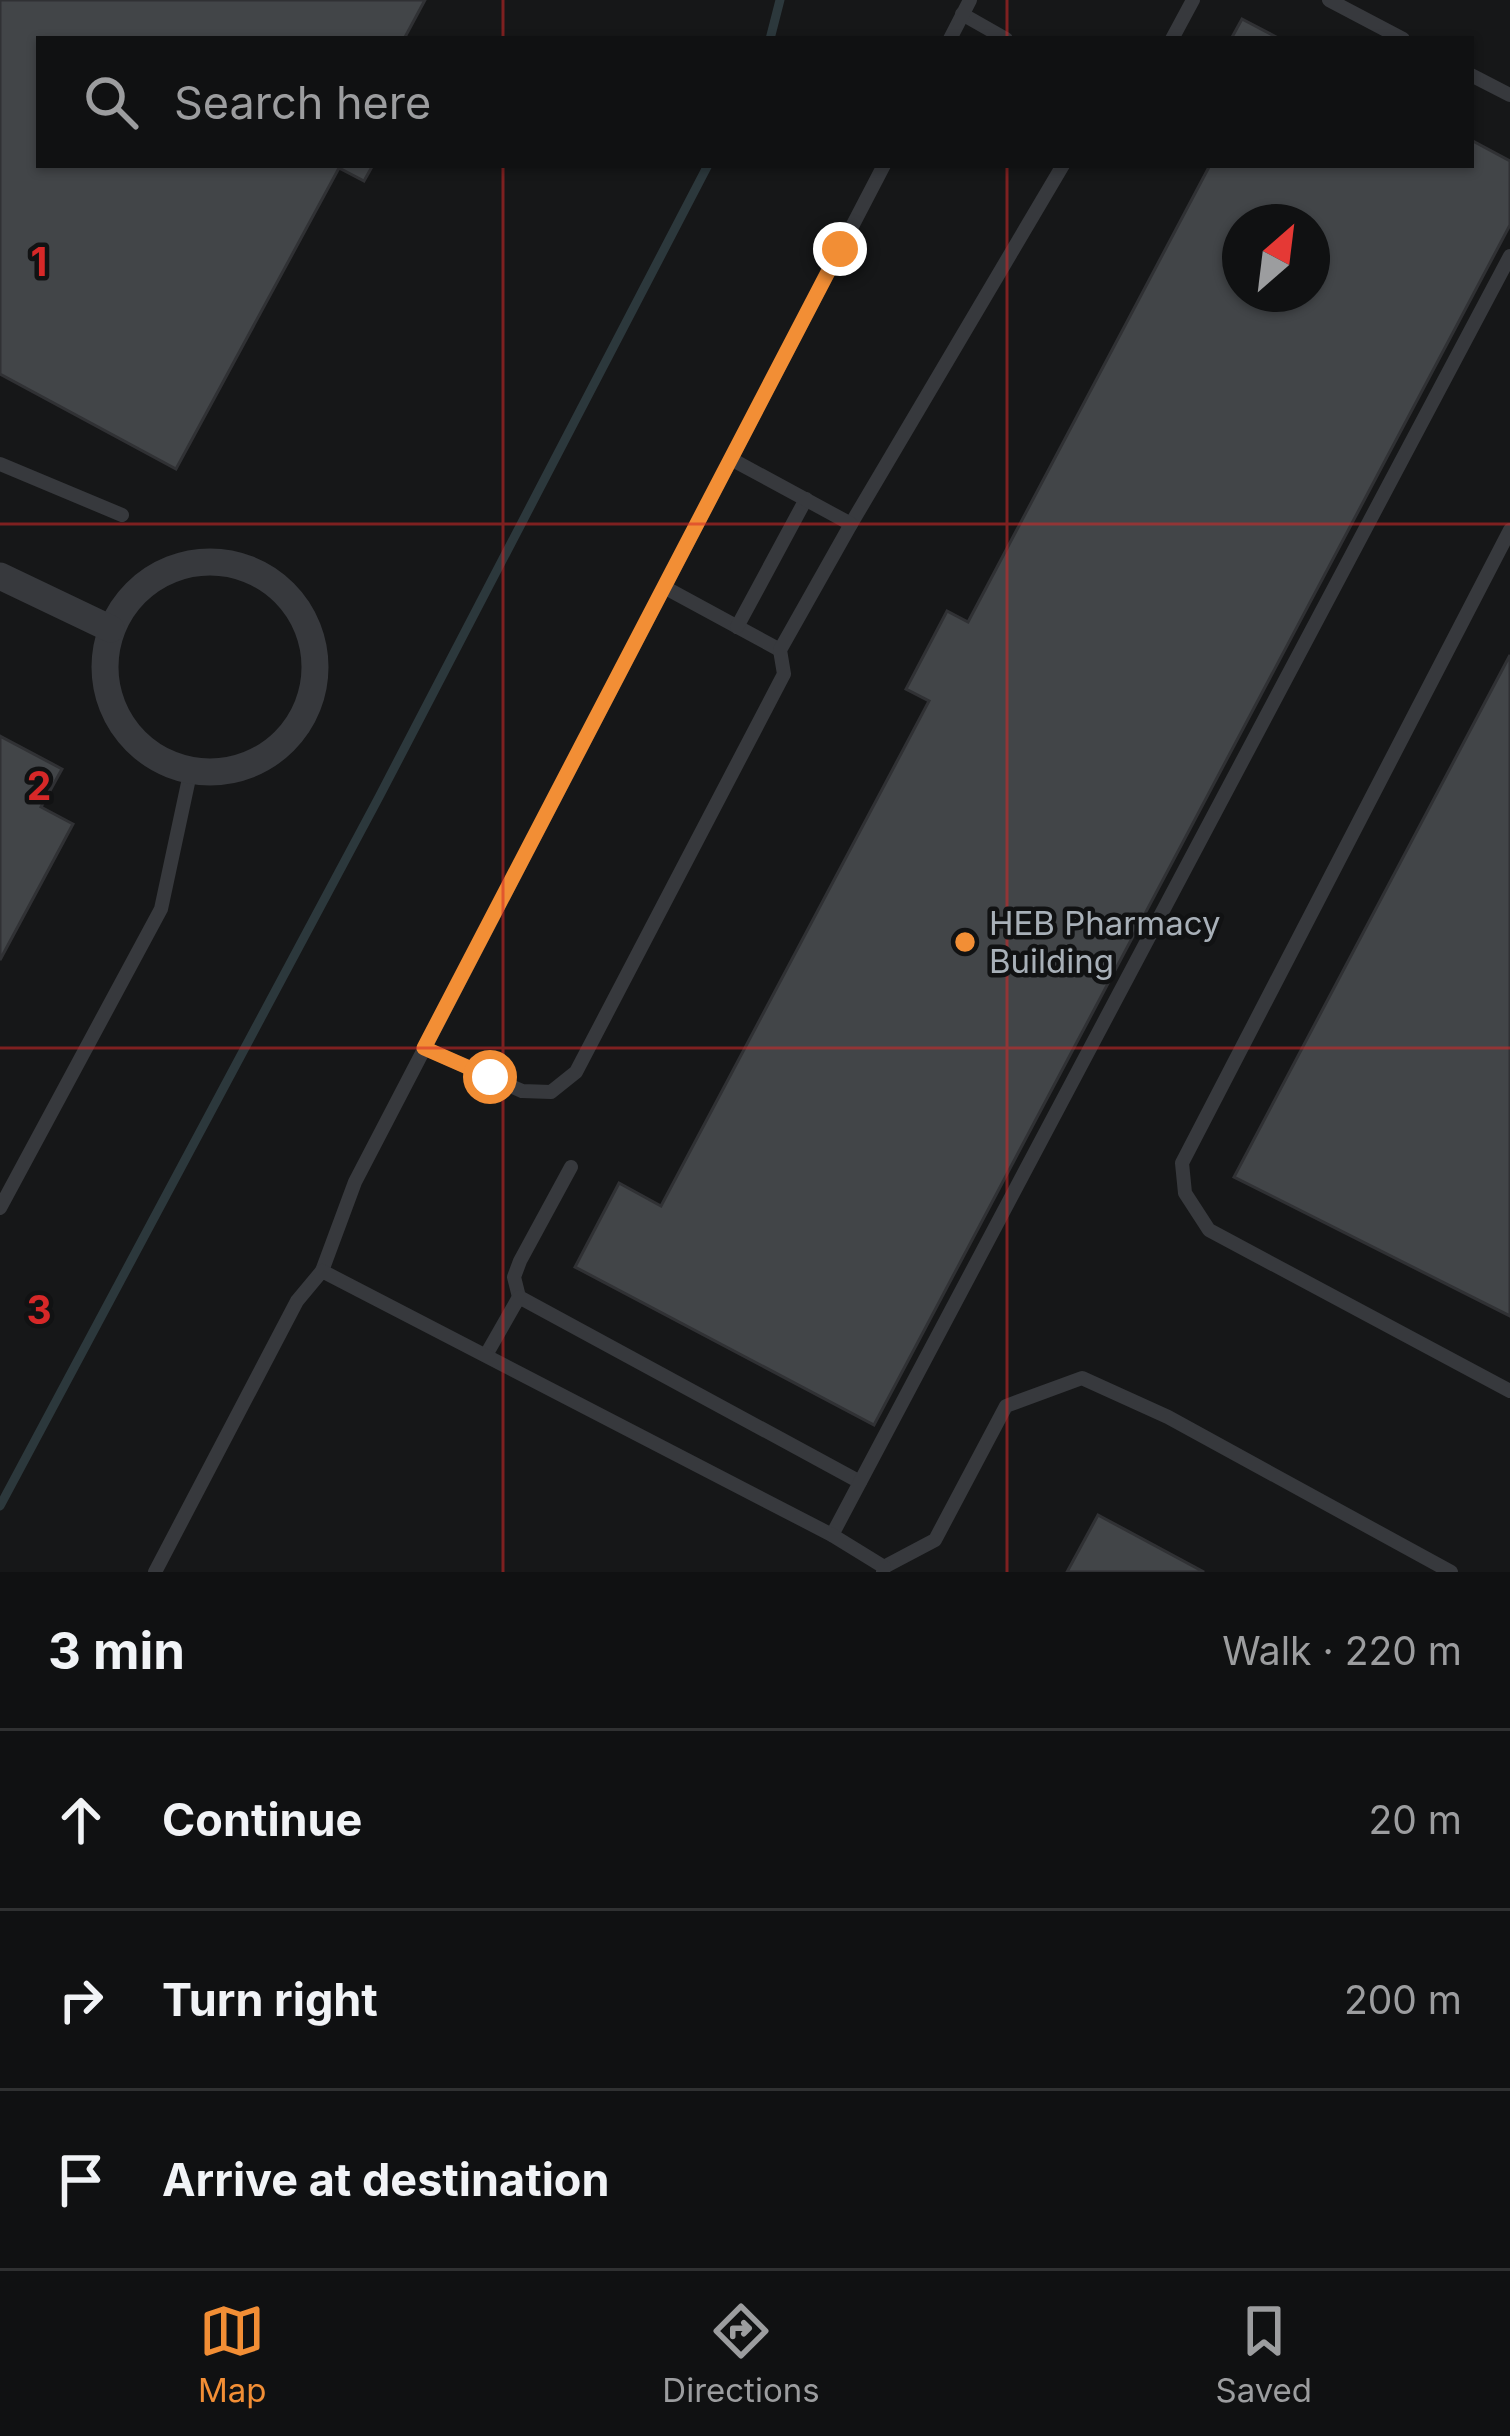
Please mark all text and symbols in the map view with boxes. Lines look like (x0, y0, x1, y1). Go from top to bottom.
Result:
search box (36, 36, 1474, 168)
icon: search (78, 69, 144, 135)
text: Search here (174, 75, 431, 130)
north arrow (1222, 204, 1330, 312)
route end (813, 222, 867, 276)
text: 1 (31, 238, 47, 285)
text: 2 (27, 762, 51, 809)
place label: HEB Pharmacy Building (989, 903, 1220, 981)
marker: HEB Pharmacy Building (952, 929, 978, 955)
route start (463, 1050, 517, 1104)
text: 3 (26, 1286, 52, 1333)
text: 3 min (48, 1620, 185, 1681)
text: Walk · 220 m (1222, 1627, 1462, 1674)
icon: ahead (48, 1787, 114, 1853)
text: Continue (162, 1792, 362, 1847)
text: 20 m (1368, 1796, 1462, 1843)
icon: right (48, 1967, 114, 2033)
text: Turn right (162, 1972, 378, 2027)
text: 200 m (1344, 1976, 1462, 2023)
icon: arrive (48, 2147, 114, 2213)
text: Arrive at destination (162, 2152, 609, 2207)
tab: Map (198, 2298, 266, 2410)
tab: Directions (662, 2298, 820, 2410)
tab: Saved (1215, 2298, 1312, 2410)

